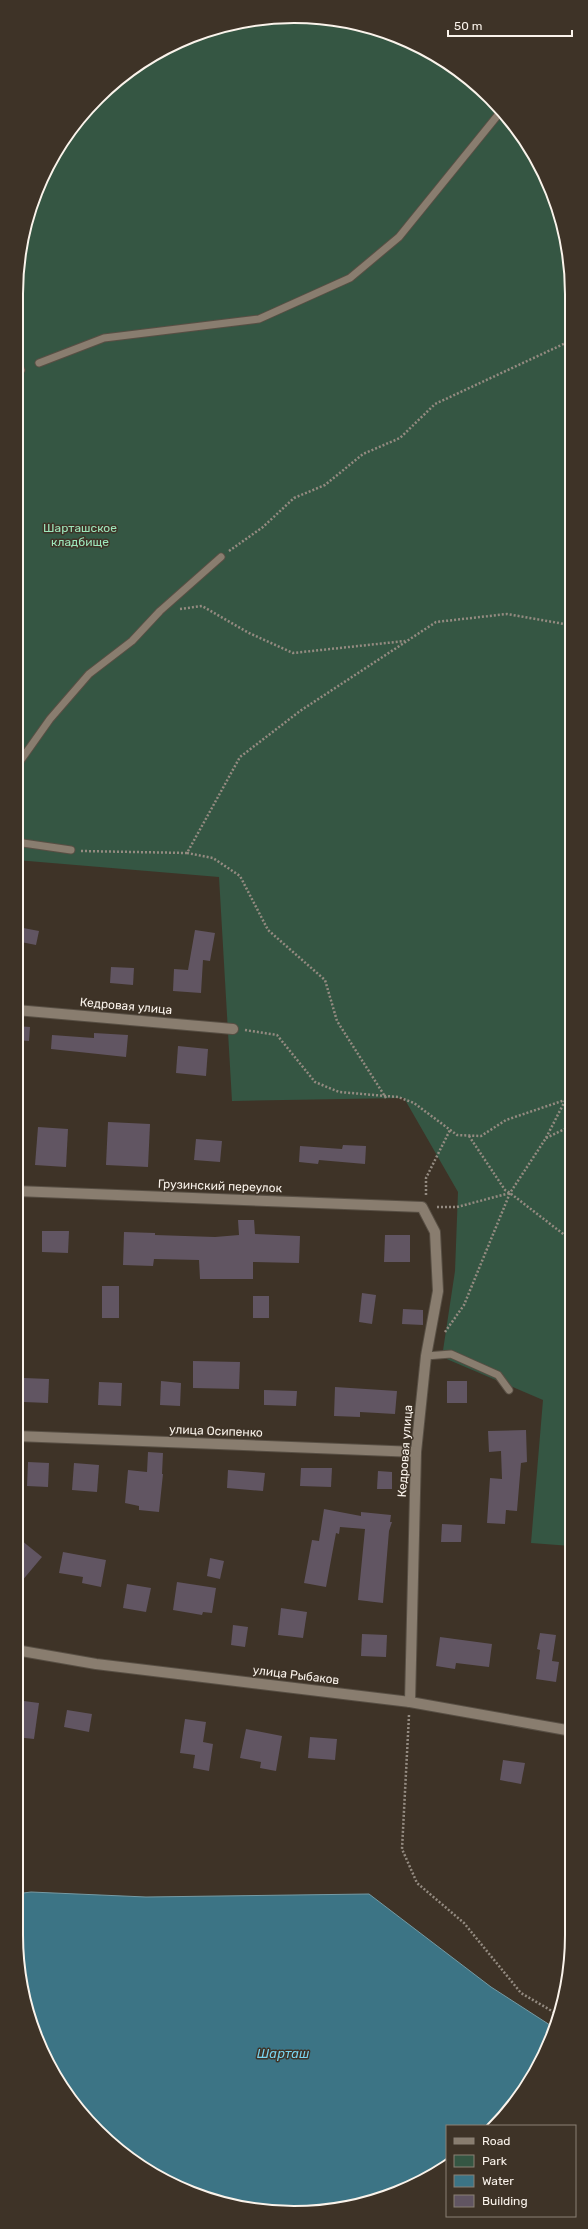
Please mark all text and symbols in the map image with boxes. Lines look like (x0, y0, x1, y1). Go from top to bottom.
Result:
scale bar (448, 12, 572, 38)
text: 50 m (454, 19, 482, 33)
park label: Шарташское кладбище (43, 521, 117, 549)
street label: Кедровая улица (79, 995, 173, 1017)
street label: Грузинский переулок (158, 1177, 283, 1195)
street label: Кедровая улица (395, 1404, 415, 1498)
street label: улица Осипенко (169, 1422, 263, 1440)
street label: улица Рыбаков (252, 1663, 340, 1687)
water label: Шарташ (257, 2046, 309, 2061)
legend (446, 2125, 576, 2217)
text: Road (482, 2134, 510, 2148)
text: Park (482, 2154, 508, 2168)
text: Water (482, 2174, 514, 2188)
text: Building (482, 2194, 528, 2208)

